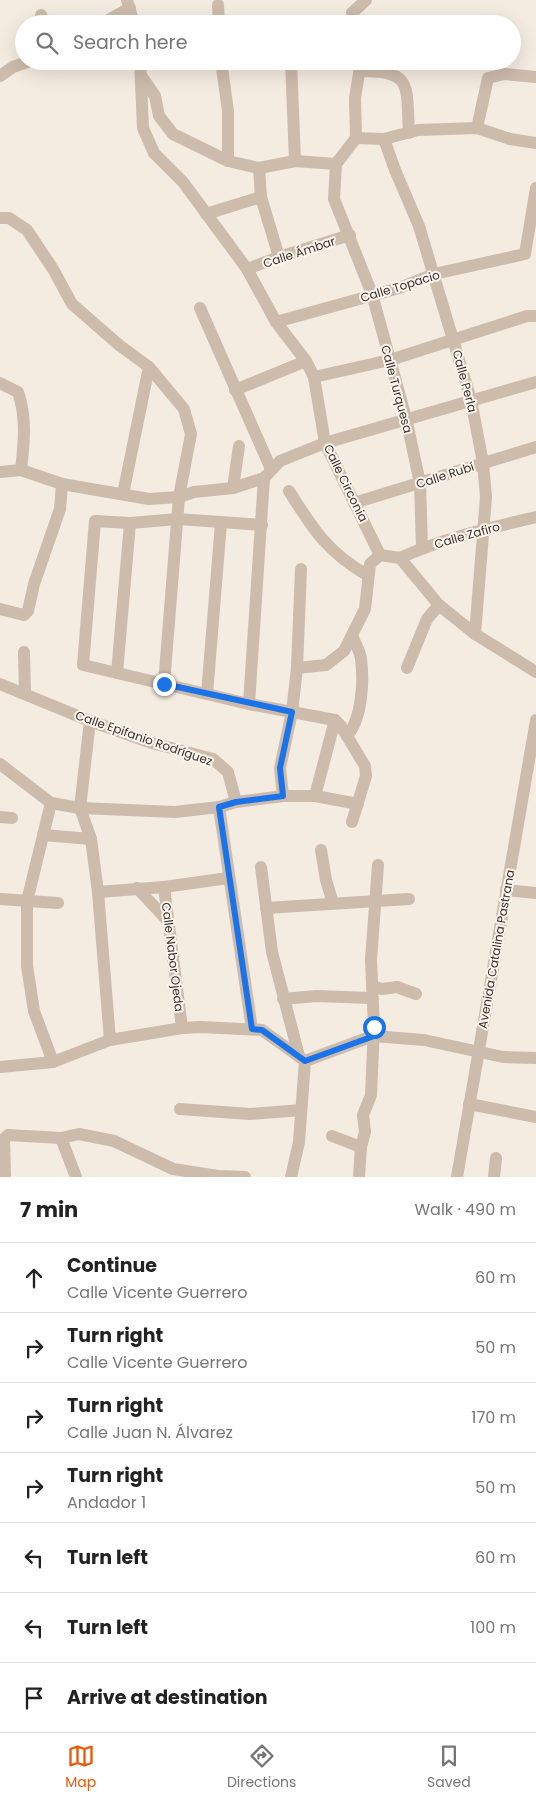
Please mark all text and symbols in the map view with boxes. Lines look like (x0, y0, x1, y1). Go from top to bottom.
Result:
search box (15, 15, 521, 70)
icon: search (33, 29, 61, 57)
text: Search here (73, 29, 187, 56)
street label: Calle Ámbar (261, 232, 338, 272)
street label: Calle Topacio (358, 266, 442, 306)
street label: Calle Turquesa (377, 343, 417, 435)
street label: Calle Perla (449, 348, 481, 414)
street label: Calle Circonia (320, 441, 372, 525)
street label: Calle Rubí (414, 458, 476, 492)
street label: Calle Zafiro (432, 517, 502, 552)
route end (153, 673, 176, 696)
street label: Calle Epifanio Rodríguez (73, 707, 215, 769)
street label: Avenida Catalina Pastrana (474, 868, 518, 1030)
street label: Calle Nabor Ojeda (158, 901, 188, 1013)
route start (363, 1016, 386, 1039)
text: 7 min (20, 1195, 78, 1224)
text: Walk · 490 m (415, 1198, 516, 1221)
text: Continue (67, 1252, 157, 1279)
icon: ahead (20, 1264, 48, 1292)
text: 60 m (475, 1266, 516, 1289)
text: Calle Vicente Guerrero (67, 1281, 248, 1304)
text: Turn right (67, 1322, 163, 1349)
icon: right (20, 1334, 48, 1362)
text: 50 m (475, 1336, 516, 1359)
text: Calle Vicente Guerrero (67, 1351, 248, 1374)
text: Turn right (67, 1392, 163, 1419)
icon: right (20, 1404, 48, 1432)
text: 170 m (471, 1406, 516, 1429)
text: Calle Juan N. Álvarez (67, 1421, 233, 1444)
text: Turn right (67, 1462, 163, 1489)
icon: right (20, 1474, 48, 1502)
text: 50 m (475, 1476, 516, 1499)
text: Andador 1 (67, 1491, 146, 1514)
icon: left (20, 1544, 48, 1572)
text: Turn left (67, 1544, 148, 1571)
text: 60 m (475, 1546, 516, 1569)
icon: left (20, 1614, 48, 1642)
text: Turn left (67, 1614, 148, 1641)
text: 100 m (470, 1616, 516, 1639)
icon: arrive (20, 1684, 48, 1712)
text: Arrive at destination (67, 1684, 268, 1711)
tab: Map (65, 1742, 96, 1793)
tab: Directions (227, 1742, 296, 1793)
tab: Saved (427, 1742, 471, 1793)

